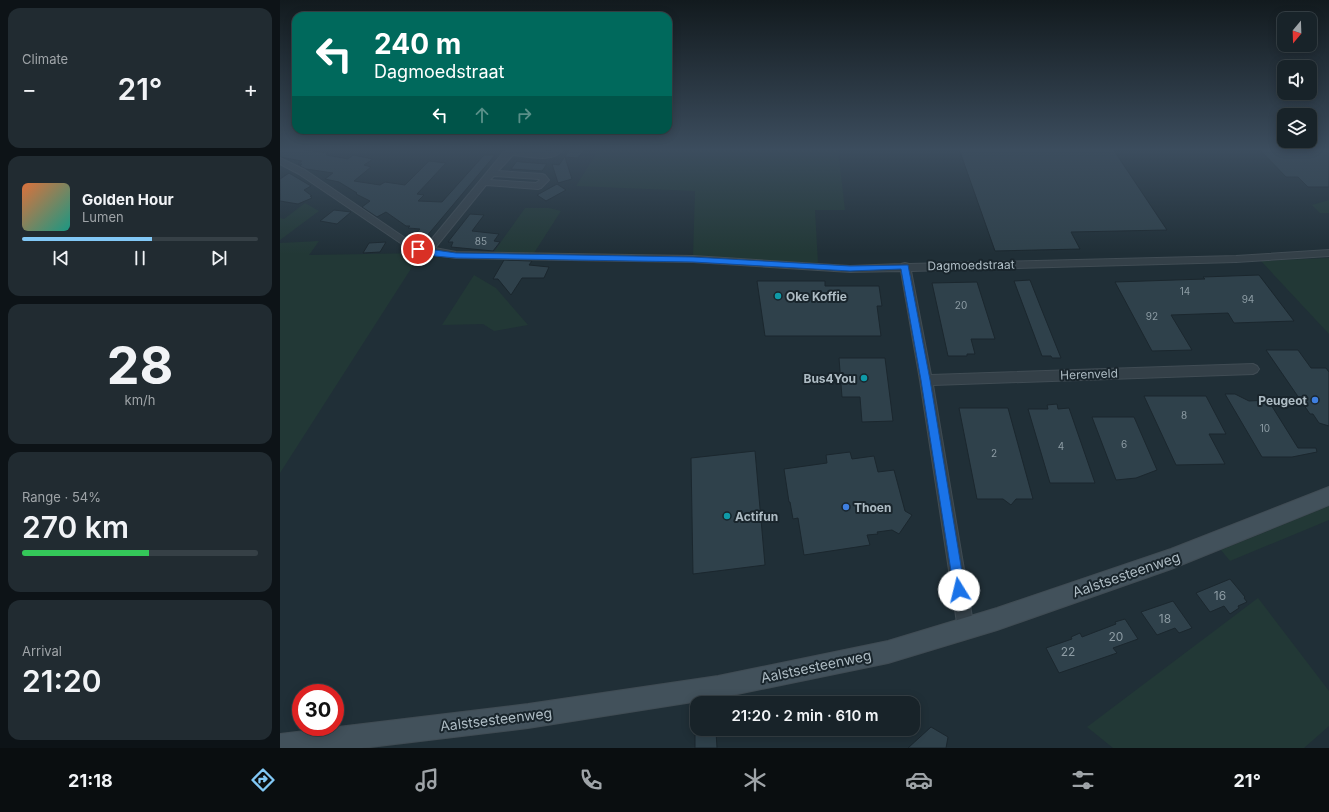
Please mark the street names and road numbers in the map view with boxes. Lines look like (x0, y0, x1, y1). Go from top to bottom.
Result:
street label: Dagmoedstraat (927, 257, 1015, 273)
street label: Herenveld (1060, 365, 1118, 383)
street label: Aalstsesteenweg (1070, 548, 1182, 600)
street label: Aalstsesteenweg (759, 646, 873, 686)
street label: Aalstsesteenweg (439, 704, 553, 734)

